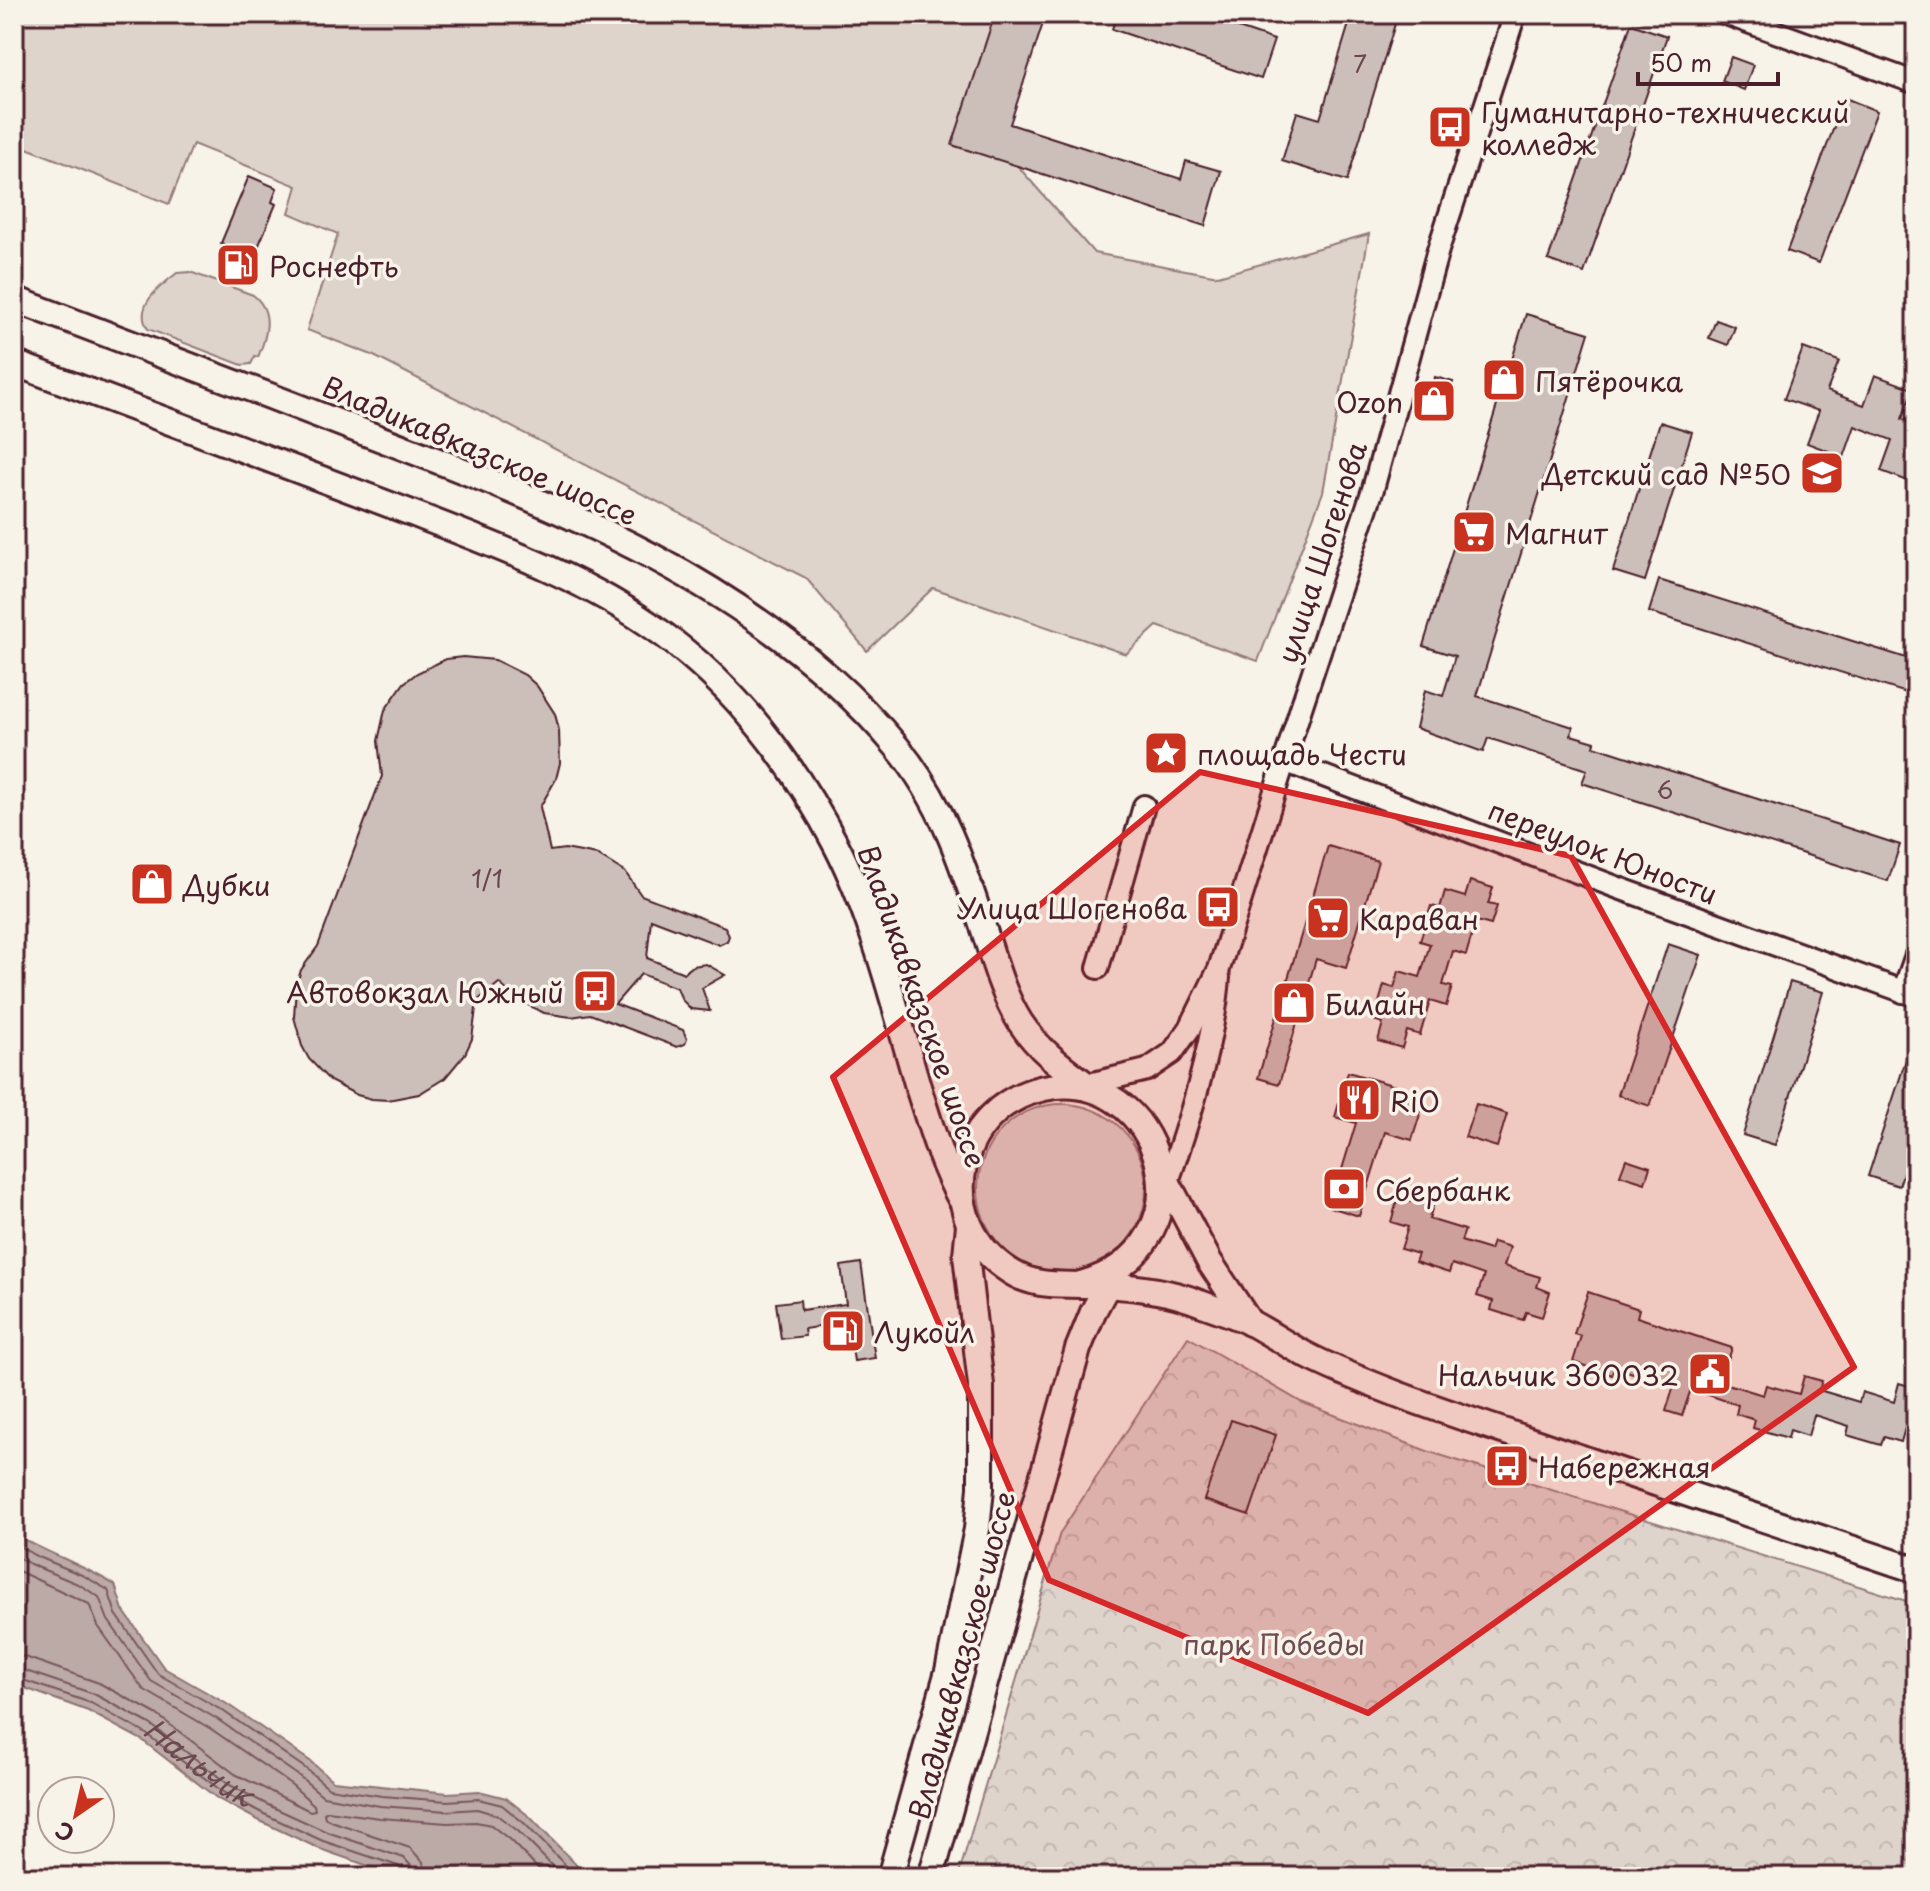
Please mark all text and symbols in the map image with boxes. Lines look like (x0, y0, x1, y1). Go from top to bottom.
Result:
scale bar (1638, 36, 1778, 86)
text: 50 m (1650, 44, 1712, 80)
house number: 7 (1353, 45, 1367, 81)
place label: Гуманитарно-технический колледж (1481, 90, 1849, 165)
bus stop icon: Гуманитарно-технический колледж (1426, 103, 1474, 151)
fuel station icon: Роснефть (214, 241, 262, 289)
place label: Роснефть (269, 244, 398, 287)
shop icon: Пятёрочка (1480, 356, 1528, 404)
place label: Пятёрочка (1535, 359, 1684, 402)
street label: Владикавказское шоссе (316, 364, 644, 536)
shop icon: Ozon (1410, 377, 1458, 425)
place label: Ozon (1336, 380, 1403, 423)
street label: улица Шогенова (1265, 435, 1377, 668)
school or university icon: Детский сад №50 (1798, 449, 1846, 497)
place label: Детский сад №50 (1541, 452, 1791, 495)
supermarket icon: Магнит (1450, 508, 1498, 556)
place label: Магнит (1505, 511, 1609, 554)
place icon: площадь Чести (1142, 729, 1190, 777)
place label: площадь Чести (1197, 732, 1407, 775)
house number: 6 (1657, 771, 1673, 807)
street label: переулок Юности (1482, 788, 1724, 914)
street label: Владикавказское шоссе (848, 839, 998, 1173)
shop icon: Дубки (128, 860, 176, 908)
house number: 1/1 (471, 860, 503, 896)
place label: Дубки (182, 863, 270, 906)
bus stop icon: Улица Шогенова (1194, 883, 1242, 931)
place label: Улица Шогенова (957, 886, 1188, 929)
supermarket icon: Караван (1304, 894, 1352, 942)
place label: Караван (1359, 897, 1479, 940)
bus stop icon: Автовокзал Южный (571, 967, 619, 1015)
place label: Автовокзал Южный (286, 970, 564, 1013)
shop icon: Билайн (1270, 979, 1318, 1027)
place label: Билайн (1325, 982, 1425, 1025)
restaurant icon: RiO (1335, 1076, 1383, 1124)
place label: RiO (1390, 1079, 1440, 1122)
bank icon: Сбербанк (1320, 1165, 1368, 1213)
place label: Сбербанк (1375, 1168, 1510, 1211)
fuel station icon: Лукойл (819, 1307, 867, 1355)
place label: Лукойл (874, 1310, 975, 1353)
public building icon: Нальчик 360032 (1686, 1350, 1734, 1398)
place label: Нальчик 360032 (1438, 1353, 1679, 1396)
bus stop icon: Набережная (1483, 1442, 1531, 1490)
place label: Набережная (1538, 1445, 1711, 1488)
street label: Владикавказское шоссе (896, 1486, 1026, 1824)
park label: парк Победы (1183, 1622, 1365, 1665)
water label: Нальчик (136, 1706, 264, 1817)
north arrow (36, 1775, 116, 1855)
text: С (48, 1815, 80, 1851)

